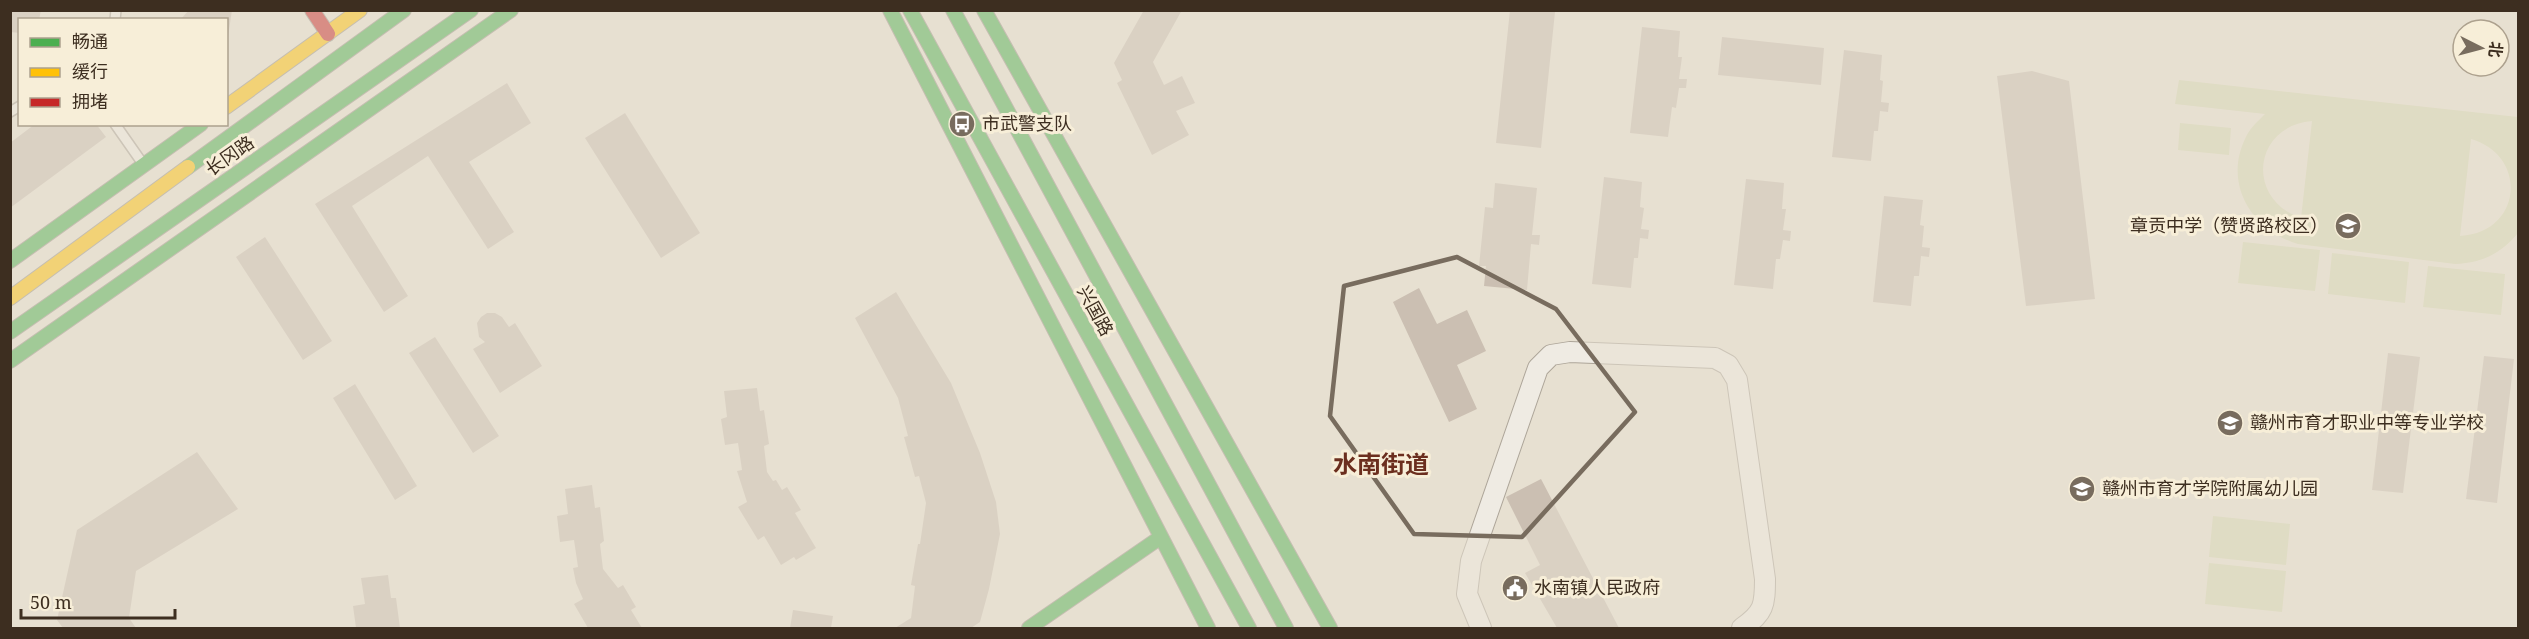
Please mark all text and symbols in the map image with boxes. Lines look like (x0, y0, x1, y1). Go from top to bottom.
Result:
legend (18, 18, 228, 126)
north arrow (2451, 18, 2511, 78)
text: 畅通 (72, 29, 108, 53)
text: 北 (2484, 40, 2508, 59)
text: 缓行 (72, 59, 108, 83)
text: 拥堵 (72, 89, 108, 113)
bus stop icon: 市武警支队 (947, 109, 977, 139)
place label: 市武警支队 (982, 111, 1072, 135)
street label: 长冈路 (200, 130, 258, 180)
school or university icon: 章贡中学（赞贤路校区） (2333, 211, 2363, 241)
place label: 章贡中学（赞贤路校区） (2130, 213, 2328, 237)
street label: 兴国路 (1072, 281, 1119, 340)
school or university icon: 赣州市育才职业中等专业学校 (2215, 408, 2245, 438)
place label: 赣州市育才职业中等专业学校 (2250, 410, 2484, 434)
district label: 水南街道 (1333, 447, 1429, 480)
school or university icon: 赣州市育才学院附属幼儿园 (2067, 474, 2097, 504)
place label: 赣州市育才学院附属幼儿园 (2102, 476, 2318, 500)
public building icon: 水南镇人民政府 (1500, 573, 1530, 603)
place label: 水南镇人民政府 (1534, 575, 1660, 599)
scale bar (21, 582, 176, 620)
text: 50 m (30, 590, 72, 614)

